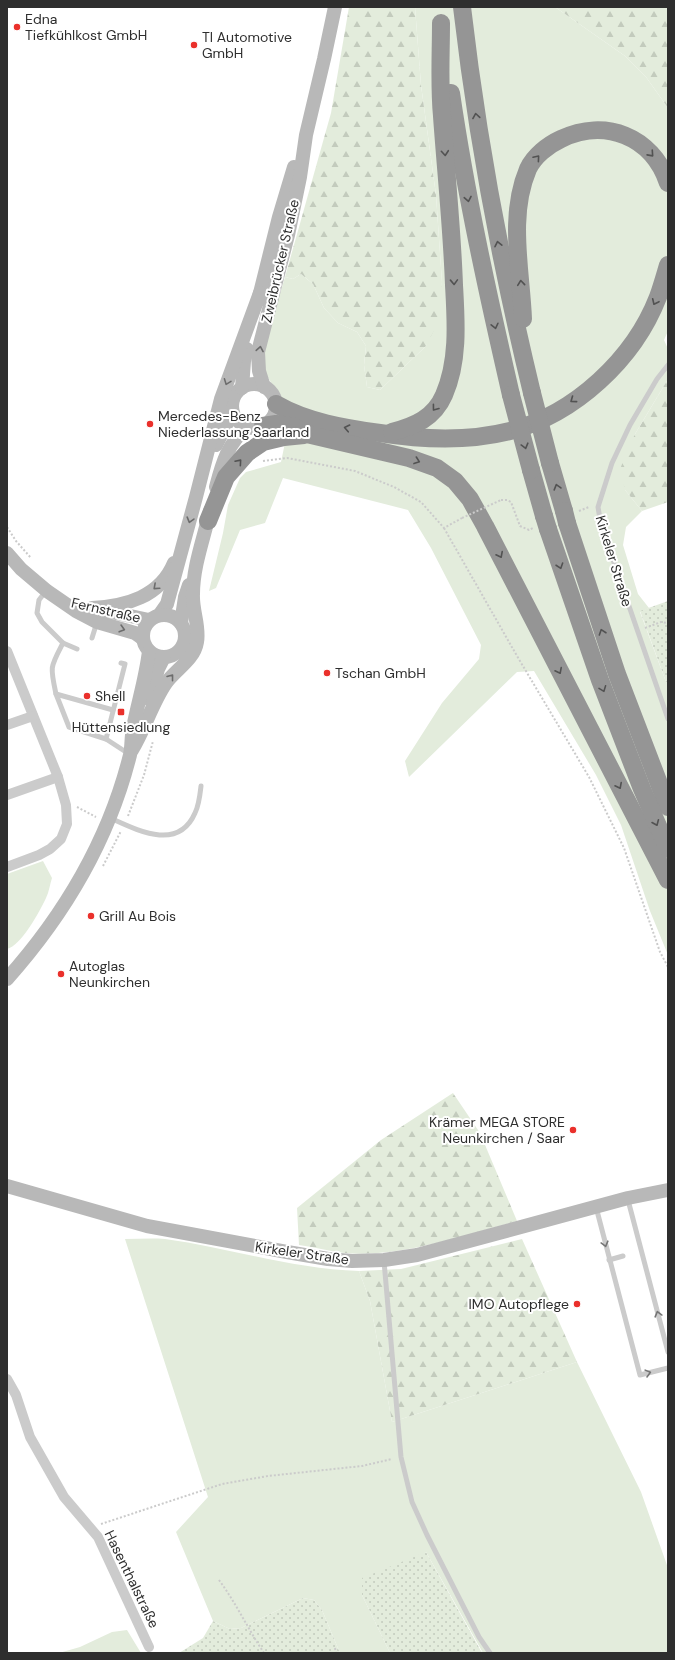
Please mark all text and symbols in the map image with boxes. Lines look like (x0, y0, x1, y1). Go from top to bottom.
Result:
place label: Edna Tiefkühlkost GmbH (25, 10, 147, 44)
marker: Edna Tiefkühlkost GmbH (12, 22, 22, 32)
place label: TI Automotive GmbH (202, 28, 292, 62)
marker: TI Automotive GmbH (189, 40, 199, 50)
one-way arrow (472, 113, 481, 119)
one-way arrow (647, 149, 654, 156)
one-way arrow (440, 150, 449, 156)
one-way arrow (532, 155, 539, 162)
one-way arrow (464, 196, 472, 203)
street label: Zweibrücker Straße (257, 198, 303, 324)
one-way arrow (495, 241, 503, 247)
one-way arrow (450, 279, 458, 285)
one-way arrow (517, 280, 526, 286)
one-way arrow (652, 297, 660, 305)
one-way arrow (490, 322, 499, 329)
one-way arrow (255, 346, 263, 352)
one-way arrow (223, 379, 231, 386)
one-way arrow (571, 395, 578, 402)
one-way arrow (433, 404, 440, 411)
place label: Mercedes-Benz Niederlassung Saarland (158, 407, 309, 441)
marker: Mercedes-Benz Niederlassung Saarland (145, 419, 155, 429)
one-way arrow (344, 424, 350, 432)
one-way arrow (520, 443, 528, 449)
one-way arrow (414, 456, 421, 465)
one-way arrow (234, 459, 241, 467)
one-way arrow (553, 484, 562, 491)
street label: Kirkeler Straße (592, 513, 636, 609)
one-way arrow (186, 516, 195, 523)
one-way arrow (495, 551, 502, 558)
one-way arrow (556, 563, 564, 570)
one-way arrow (153, 582, 161, 590)
street label: Fernstraße (70, 593, 142, 627)
one-way arrow (118, 624, 125, 633)
one-way arrow (599, 628, 607, 635)
place label: Tschan GmbH (335, 664, 426, 682)
one-way arrow (554, 667, 562, 674)
marker: Tschan GmbH (322, 668, 332, 678)
one-way arrow (166, 675, 173, 682)
one-way arrow (599, 685, 607, 692)
place label: Shell (95, 687, 125, 705)
marker: Shell (82, 691, 92, 701)
marker: Hüttensiedlung (116, 707, 126, 717)
place label: Hüttensiedlung (72, 718, 170, 736)
one-way arrow (614, 782, 622, 789)
one-way arrow (652, 819, 660, 826)
place label: Grill Au Bois (99, 907, 176, 925)
marker: Grill Au Bois (86, 911, 96, 921)
place label: Autoglas Neunkirchen (69, 957, 150, 991)
marker: Autoglas Neunkirchen (56, 969, 66, 979)
place label: Krämer MEGA STORE Neunkirchen / Saar (429, 1113, 565, 1147)
marker: Krämer MEGA STORE Neunkirchen / Saar (568, 1125, 578, 1135)
street label: Kirkeler Straße (254, 1238, 350, 1269)
one-way arrow (601, 1241, 609, 1247)
place label: IMO Autopflege (469, 1295, 569, 1313)
marker: IMO Autopflege (572, 1299, 582, 1309)
one-way arrow (654, 1311, 663, 1318)
one-way arrow (644, 1370, 651, 1378)
street label: Hasenthalstraße (101, 1527, 163, 1631)

